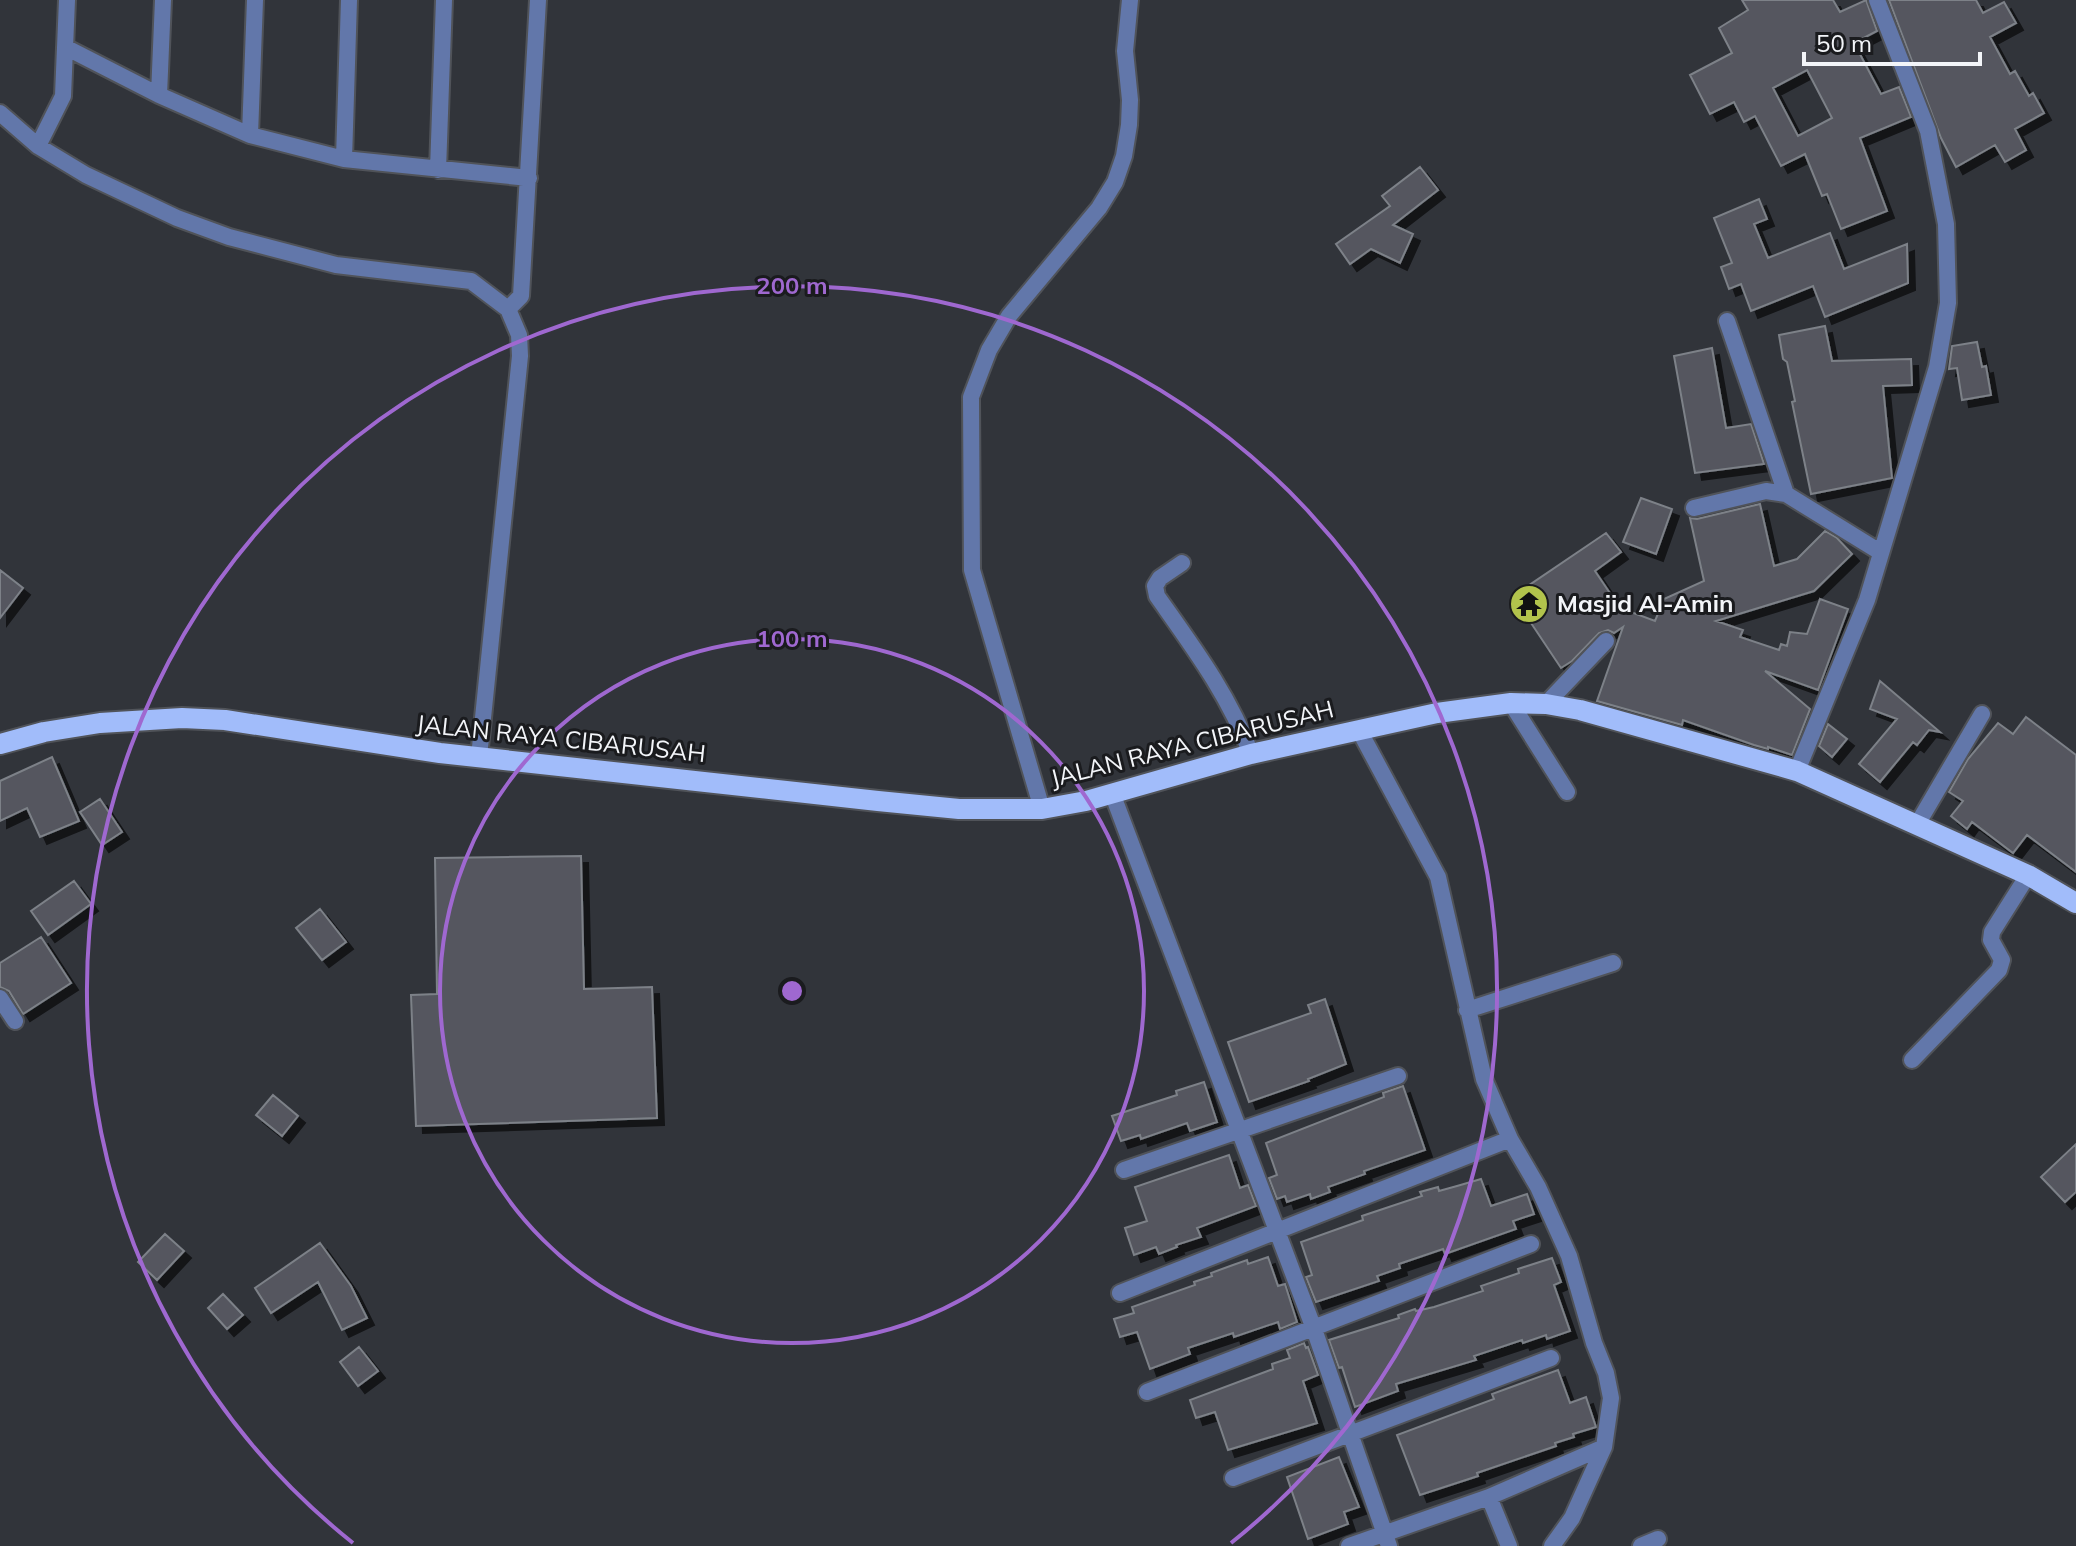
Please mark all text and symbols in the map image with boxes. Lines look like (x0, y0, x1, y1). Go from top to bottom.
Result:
scale bar (1804, 16, 1980, 66)
text: 50 m (1816, 28, 1872, 58)
text: 200 m (756, 270, 828, 300)
temple icon: Masjid Al-Amin (1508, 583, 1550, 625)
place label: Masjid Al-Amin (1557, 588, 1733, 618)
text: 100 m (756, 623, 828, 653)
street label: JALAN RAYA CIBARUSAH (1047, 693, 1336, 793)
street label: JALAN RAYA CIBARUSAH (415, 708, 707, 768)
centre of rings (778, 977, 806, 1005)

